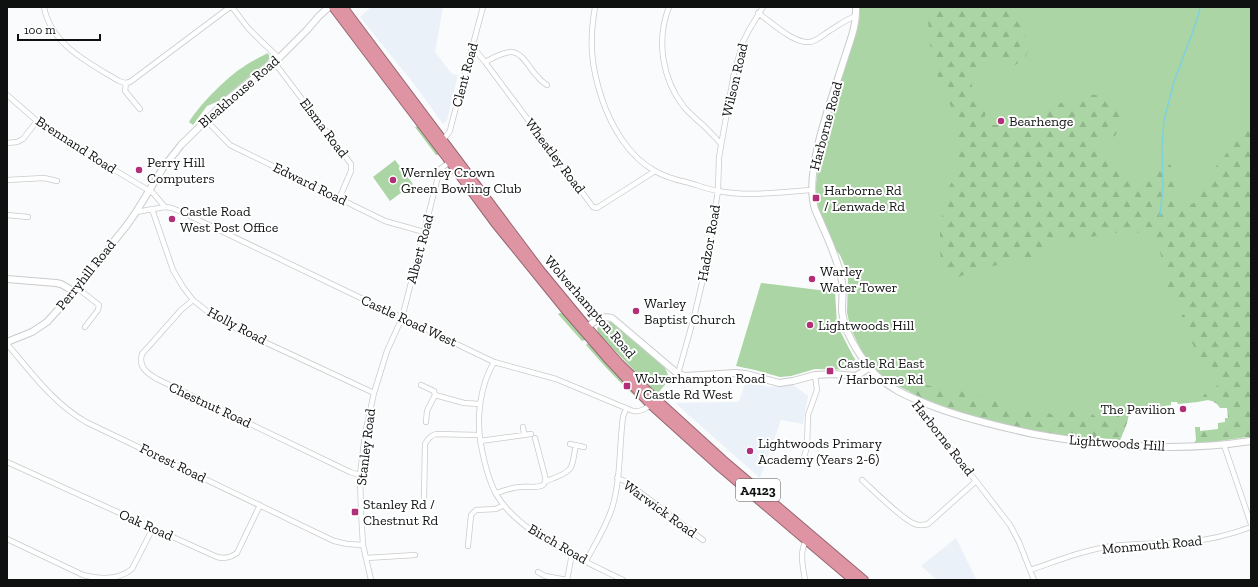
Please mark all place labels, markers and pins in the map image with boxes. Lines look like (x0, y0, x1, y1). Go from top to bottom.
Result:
place label: Bearhenge (1009, 113, 1074, 130)
marker: Bearhenge (996, 116, 1006, 126)
place label: Perry Hill Computers (147, 154, 215, 187)
place label: Wernley Crown Green Bowling Club (401, 164, 522, 197)
marker: Perry Hill Computers (134, 165, 144, 175)
marker: Wernley Crown Green Bowling Club (388, 175, 398, 185)
place label: Harborne Rd / Lenwade Rd (824, 182, 905, 215)
marker: Harborne Rd / Lenwade Rd (811, 193, 821, 203)
place label: Castle Road West Post Office (180, 203, 279, 236)
marker: Castle Road West Post Office (167, 214, 177, 224)
place label: Warley Water Tower (820, 263, 898, 296)
marker: Warley Water Tower (807, 274, 817, 284)
place label: Warley Baptist Church (644, 295, 736, 328)
marker: Warley Baptist Church (631, 306, 641, 316)
place label: Lightwoods Hill (818, 317, 914, 334)
marker: Lightwoods Hill (805, 320, 815, 330)
place label: Castle Rd East / Harborne Rd (838, 355, 925, 388)
marker: Castle Rd East / Harborne Rd (825, 366, 835, 376)
place label: Wolverhampton Road / Castle Rd West (635, 370, 766, 403)
marker: Wolverhampton Road / Castle Rd West (622, 381, 632, 391)
place label: The Pavilion (1100, 401, 1175, 418)
marker: The Pavilion (1178, 404, 1188, 414)
place label: Lightwoods Primary Academy (Years 2-6) (758, 435, 883, 468)
marker: Lightwoods Primary Academy (Years 2-6) (745, 446, 755, 456)
place label: Stanley Rd / Chestnut Rd (363, 496, 439, 529)
marker: Stanley Rd / Chestnut Rd (350, 507, 360, 517)

